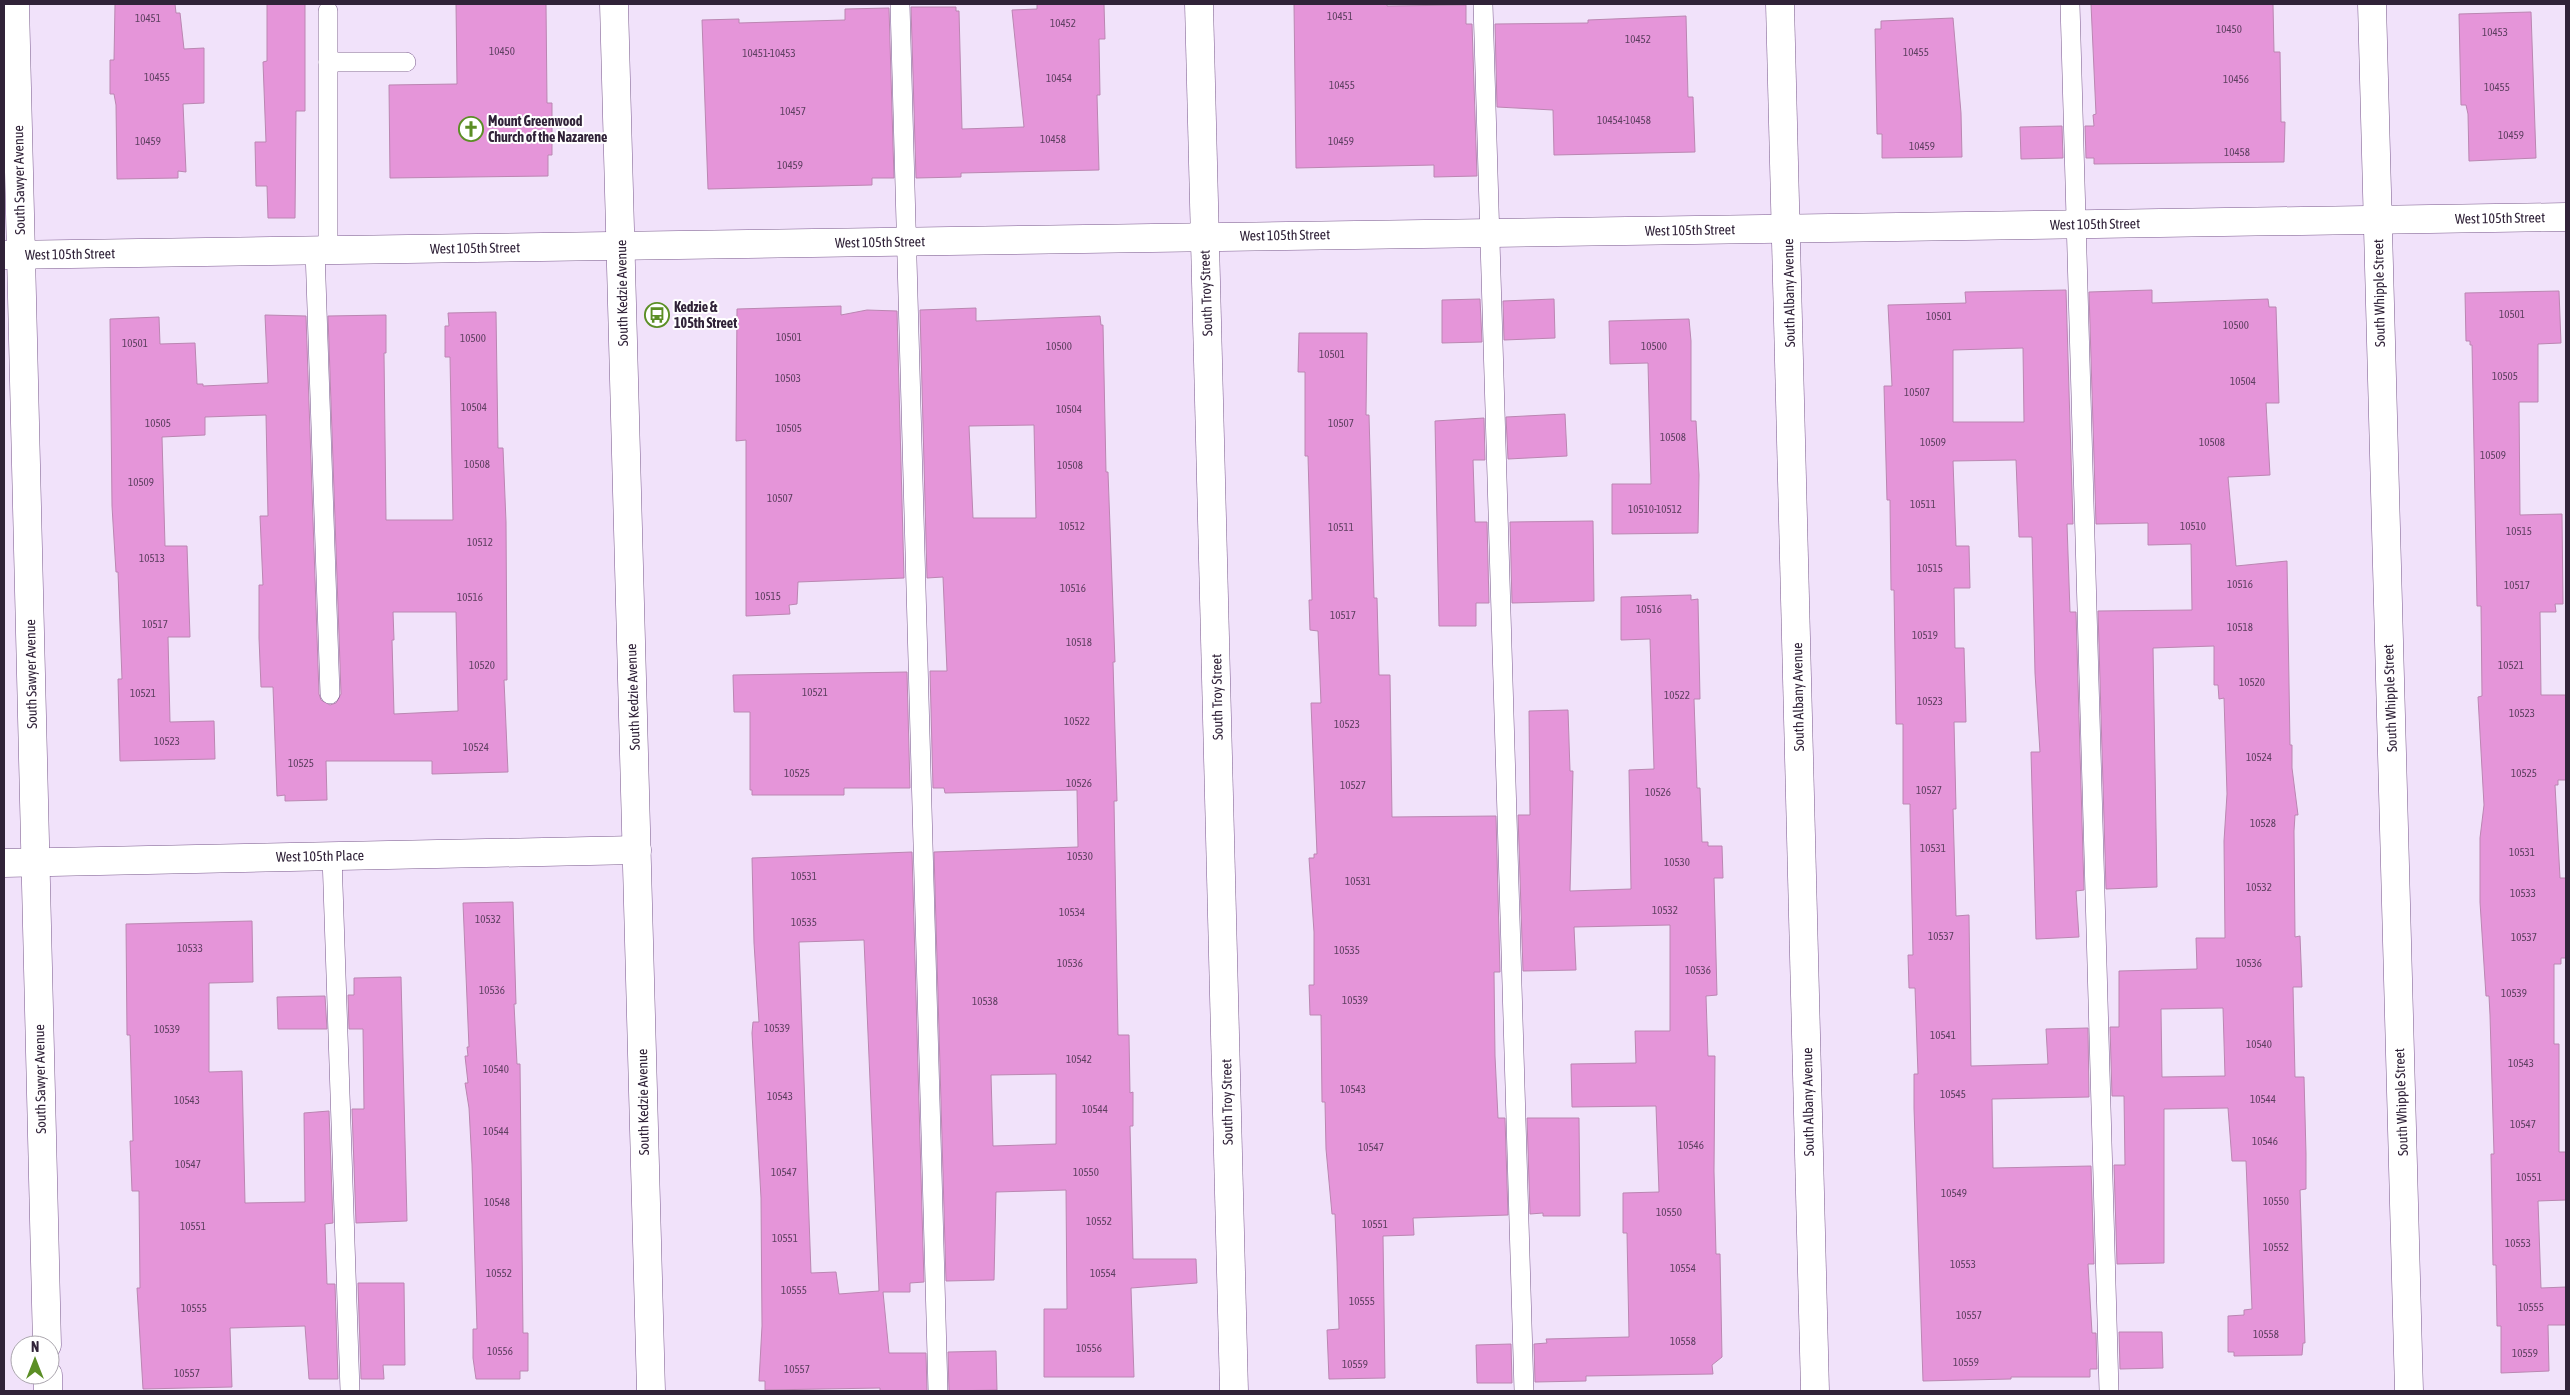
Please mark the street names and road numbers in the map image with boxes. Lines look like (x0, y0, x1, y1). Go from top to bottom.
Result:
street label: South Sawyer Avenue (10, 125, 28, 235)
street label: West 105th Street (2455, 209, 2545, 227)
street label: West 105th Street (2050, 215, 2140, 233)
street label: West 105th Street (1645, 221, 1735, 239)
street label: West 105th Street (1240, 226, 1330, 244)
street label: West 105th Street (835, 233, 925, 251)
street label: South Albany Avenue (1780, 238, 1798, 348)
street label: West 105th Street (430, 239, 520, 257)
street label: South Kedzie Avenue (613, 239, 631, 347)
street label: South Whipple Street (2370, 239, 2388, 347)
street label: West 105th Street (25, 245, 115, 263)
street label: South Troy Street (1196, 250, 1216, 336)
street label: South Sawyer Avenue (22, 619, 40, 729)
street label: South Albany Avenue (1789, 642, 1807, 752)
street label: South Kedzie Avenue (623, 643, 643, 751)
street label: South Whipple Street (2380, 644, 2400, 752)
street label: South Troy Street (1208, 654, 1226, 740)
street label: West 105th Place (276, 847, 364, 865)
street label: South Sawyer Avenue (31, 1024, 49, 1134)
street label: South Albany Avenue (1799, 1047, 1817, 1157)
street label: South Kedzie Avenue (634, 1048, 652, 1156)
street label: South Whipple Street (2391, 1048, 2411, 1156)
street label: South Troy Street (1218, 1059, 1236, 1145)

